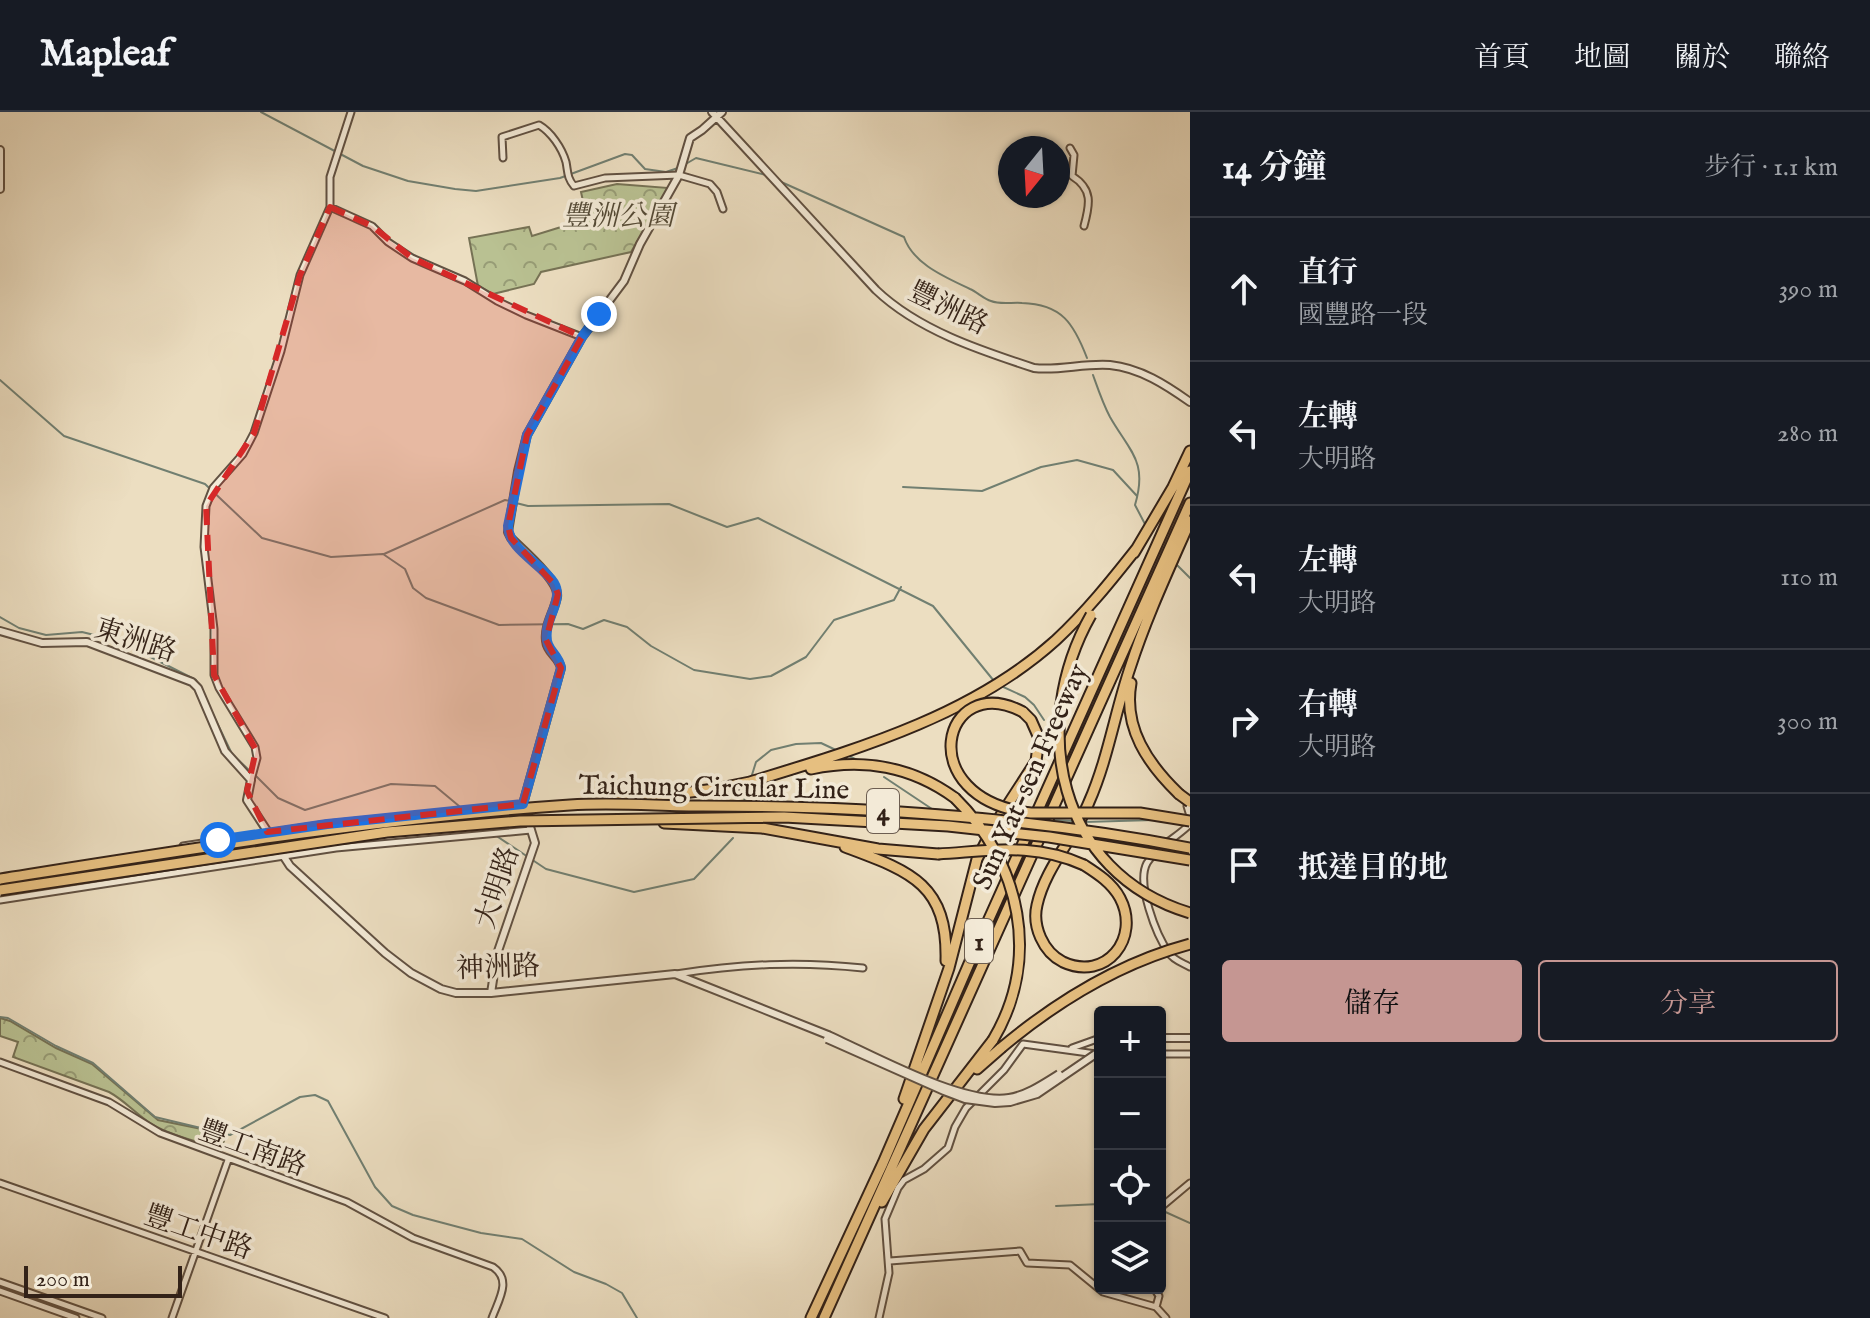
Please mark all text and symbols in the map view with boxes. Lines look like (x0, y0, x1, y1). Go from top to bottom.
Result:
text: Mapleaf (40, 31, 170, 79)
text: 首頁 (1474, 41, 1530, 76)
text: 地圖 (1574, 41, 1630, 76)
text: 關於 (1674, 41, 1730, 76)
text: 聯絡 (1774, 41, 1830, 76)
north arrow (998, 136, 1070, 208)
text: 14 分鐘 (1222, 147, 1327, 190)
text: 步行 · 1.1 km (1704, 151, 1838, 184)
park label: 豐洲公園 (562, 200, 678, 235)
text: 直行 (1298, 255, 1358, 293)
icon: ahead (1222, 267, 1266, 311)
text: 390 m (1778, 273, 1838, 306)
street label: 豐洲路 (902, 275, 993, 343)
route end (581, 296, 617, 332)
text: 國豐路一段 (1298, 299, 1428, 332)
text: 左轉 (1298, 399, 1358, 437)
icon: left (1222, 411, 1266, 455)
text: 280 m (1777, 417, 1838, 450)
text: 大明路 (1298, 443, 1376, 476)
text: 左轉 (1298, 543, 1358, 581)
icon: left (1222, 555, 1266, 599)
text: 110 m (1780, 561, 1838, 594)
text: 大明路 (1298, 587, 1376, 620)
street label: 東洲路 (90, 612, 181, 671)
street label: Sun Yat-sen Freeway (966, 658, 1097, 896)
text: 右轉 (1298, 687, 1358, 725)
icon: right (1222, 699, 1266, 743)
text: 300 m (1777, 705, 1838, 738)
text: 大明路 (1298, 731, 1376, 764)
street label: Taichung Circular Line (578, 769, 850, 808)
road number: 4 (867, 789, 899, 833)
route start (200, 822, 236, 858)
street label: 大明路 (469, 842, 528, 933)
icon: arrive (1222, 843, 1266, 887)
text: 抵達目的地 (1298, 850, 1448, 888)
road number: 1 (965, 919, 993, 963)
street label: 神洲路 (455, 950, 541, 987)
button: 儲存 (1222, 960, 1522, 1042)
button: 分享 (1538, 960, 1838, 1042)
map controls (1094, 1006, 1166, 1294)
button: + (1094, 1006, 1166, 1078)
button: − (1094, 1078, 1166, 1150)
street label: 豐工南路 (194, 1114, 311, 1185)
button: locate (1094, 1150, 1166, 1222)
street label: 豐工中路 (140, 1199, 257, 1268)
button: layers (1094, 1222, 1166, 1294)
scale bar (24, 1262, 182, 1298)
text: 200 m (36, 1266, 90, 1294)

